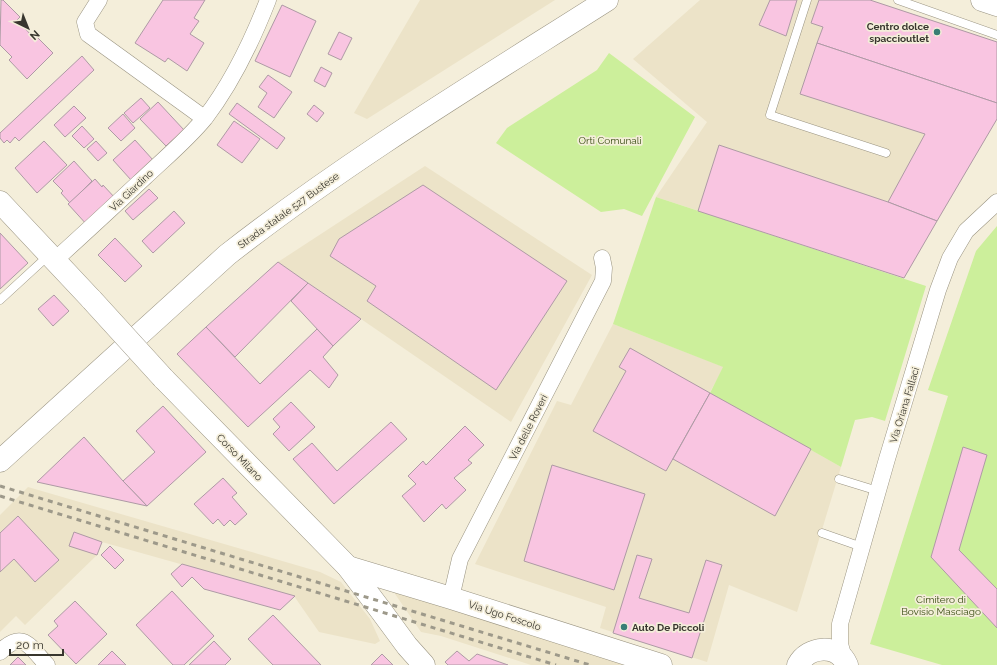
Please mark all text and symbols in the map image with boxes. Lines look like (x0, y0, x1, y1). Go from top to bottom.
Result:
north arrow (8, 8, 48, 48)
place label: Centro dolce spaccioutlet (867, 21, 929, 44)
text: N (27, 27, 42, 43)
marker: Centro dolce spaccioutlet (932, 27, 942, 37)
park label: Orti Comunali (578, 135, 642, 146)
street label: Via Giardino (107, 167, 155, 213)
street label: Strada statale 527 Bustese (236, 170, 341, 251)
street label: Via Oriana Fallaci (888, 366, 921, 444)
street label: Via delle Roveri (507, 393, 550, 462)
street label: Corso Milano (215, 432, 265, 483)
park label: Cimitero di Bovisio Masciago (901, 594, 981, 617)
street label: Via Ugo Foscolo (467, 599, 542, 632)
marker: Auto De Piccoli (619, 622, 629, 632)
place label: Auto De Piccoli (632, 622, 704, 633)
scale bar (10, 631, 63, 657)
text: 20 m (16, 638, 44, 652)

